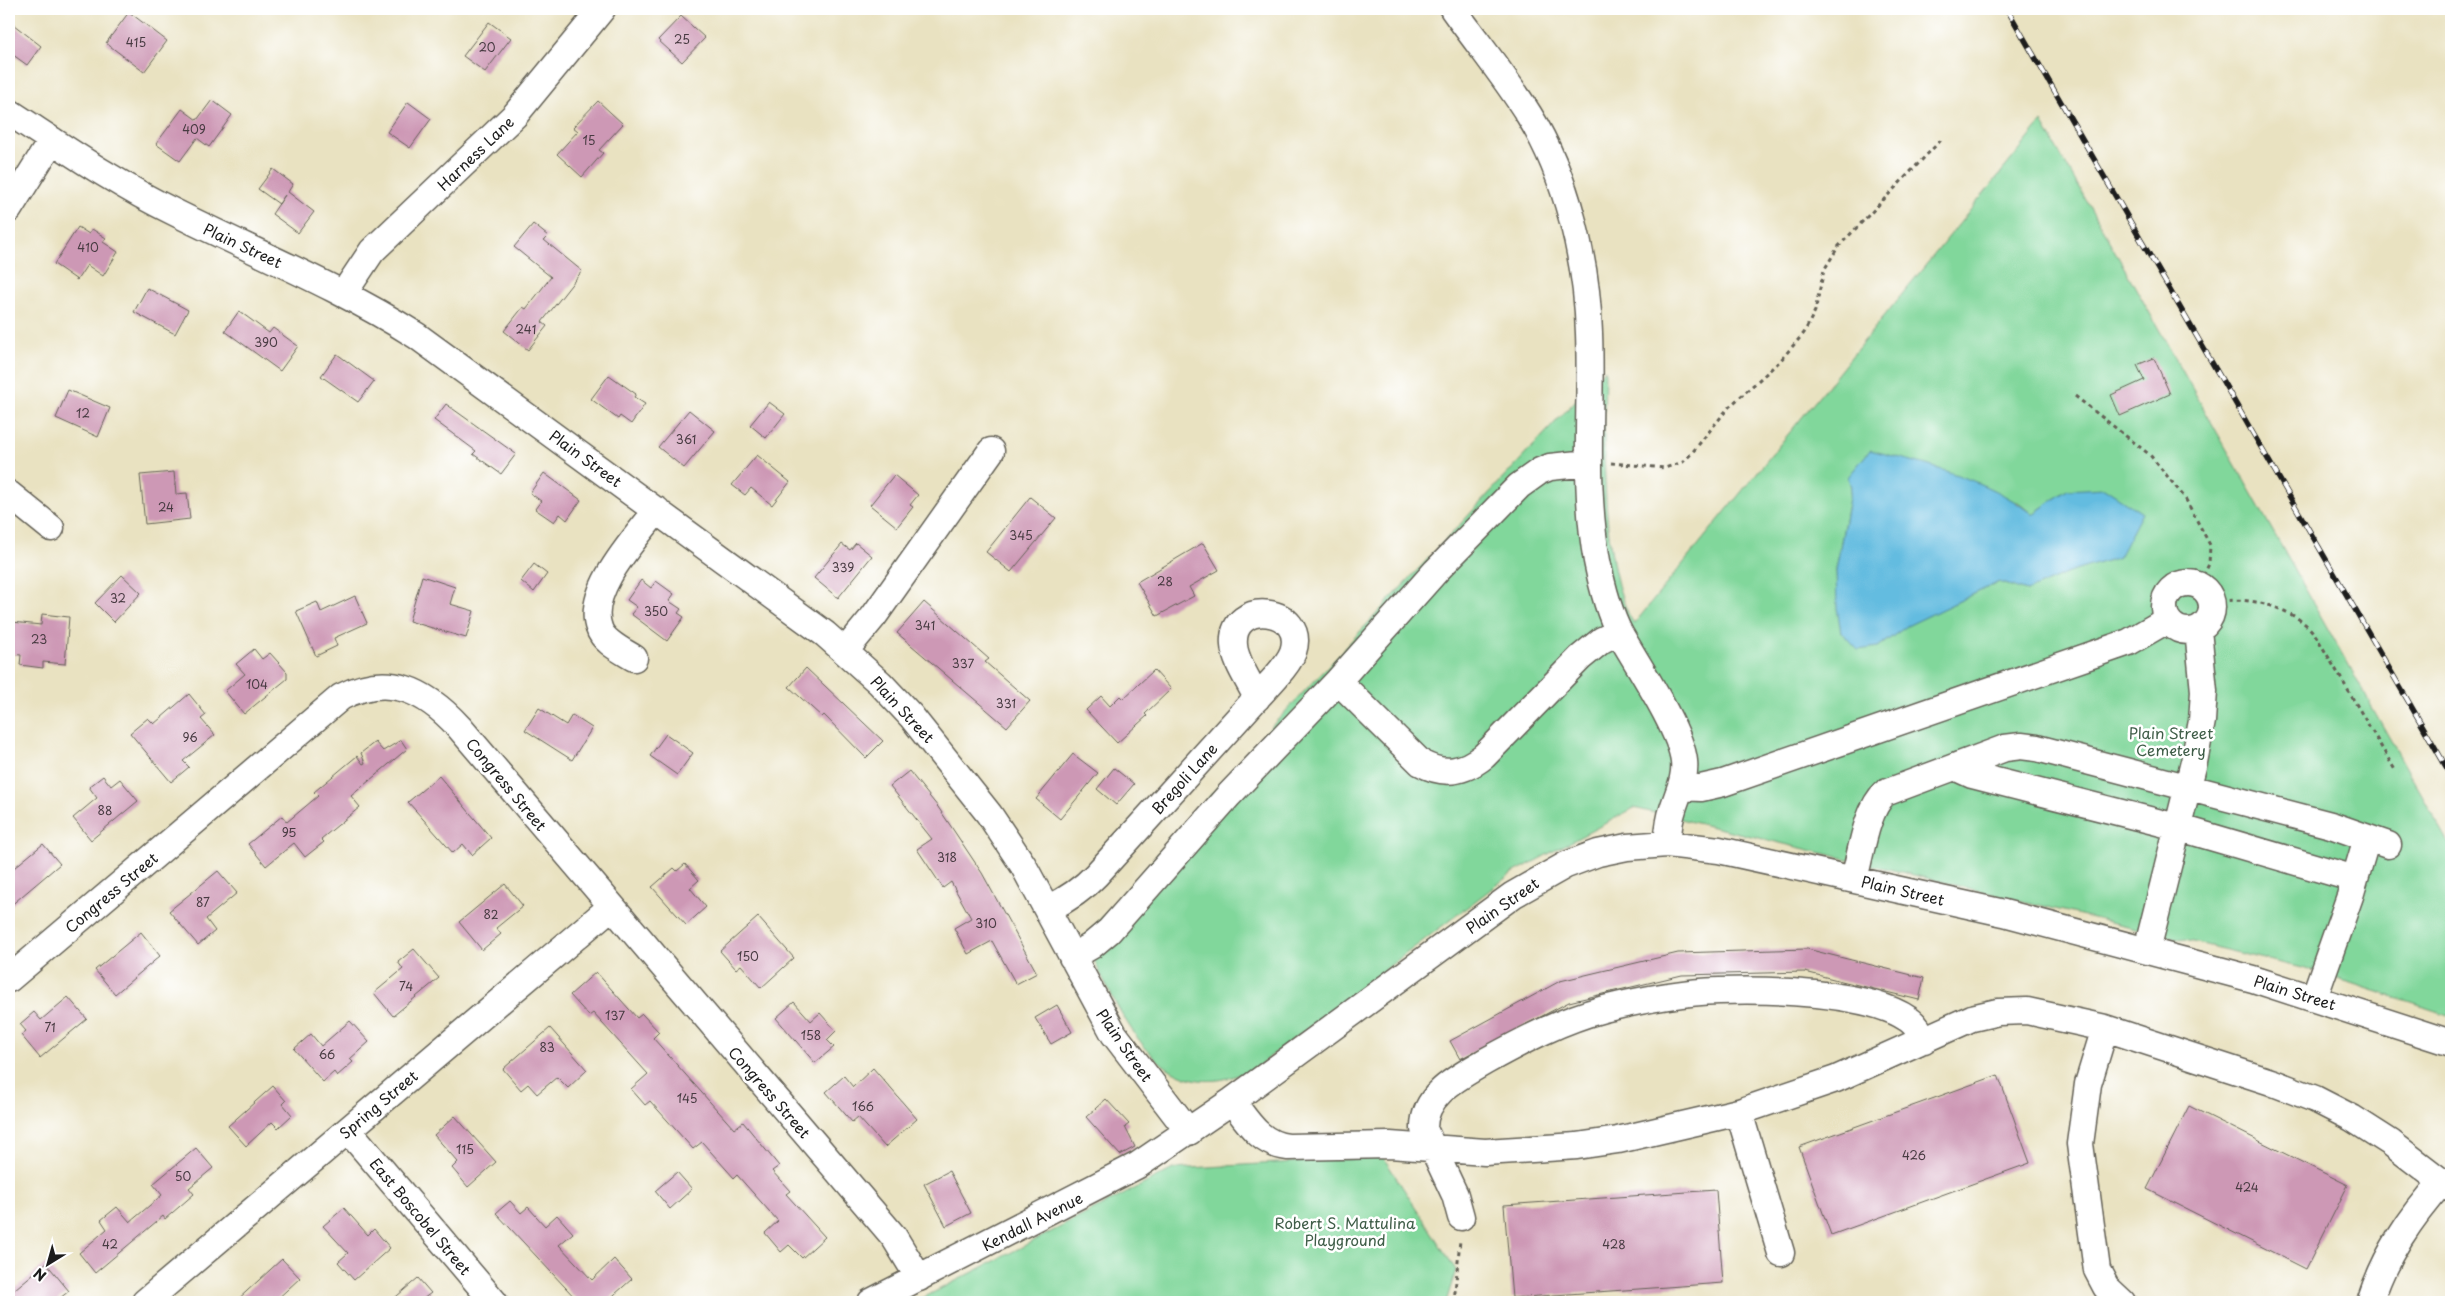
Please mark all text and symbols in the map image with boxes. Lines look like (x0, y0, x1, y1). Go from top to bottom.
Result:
house number: 25 (674, 30, 690, 48)
house number: 415 (126, 33, 146, 51)
house number: 20 (478, 38, 496, 56)
street label: Harness Lane (432, 110, 519, 195)
house number: 409 (182, 120, 206, 138)
house number: 15 (582, 131, 596, 149)
street label: Plain Street (200, 217, 286, 273)
house number: 410 (77, 238, 99, 256)
house number: 241 (516, 320, 536, 338)
house number: 390 (254, 333, 278, 351)
house number: 12 (76, 404, 90, 422)
street label: Plain Street (545, 424, 627, 492)
house number: 361 (676, 430, 696, 448)
house number: 24 (158, 498, 174, 516)
house number: 345 (1009, 526, 1033, 544)
house number: 339 (832, 558, 854, 576)
house number: 28 (1157, 572, 1173, 590)
house number: 32 (110, 589, 126, 607)
house number: 350 (644, 602, 668, 620)
house number: 341 (915, 616, 935, 634)
house number: 23 (31, 630, 47, 648)
house number: 337 (952, 654, 974, 672)
street label: Plain Street (866, 670, 940, 748)
house number: 104 (246, 675, 268, 693)
house number: 331 (996, 694, 1016, 712)
park label: Plain Street Cemetery (2129, 721, 2213, 761)
house number: 96 (182, 728, 198, 746)
street label: Congress Street (461, 732, 553, 836)
street label: Bregoli Lane (1146, 737, 1222, 819)
house number: 88 (98, 801, 112, 819)
house number: 95 (282, 823, 296, 841)
street label: Congress Street (59, 846, 163, 938)
house number: 318 (937, 848, 957, 866)
street label: Plain Street (1859, 869, 1947, 911)
street label: Plain Street (1461, 871, 1543, 939)
house number: 87 (196, 893, 210, 911)
house number: 82 (484, 905, 499, 923)
house number: 310 (975, 914, 997, 932)
house number: 150 (737, 947, 759, 965)
street label: Plain Street (2251, 969, 2339, 1015)
house number: 74 (399, 977, 413, 995)
street label: Plain Street (1091, 1004, 1159, 1086)
house number: 137 (605, 1006, 625, 1024)
house number: 71 (44, 1018, 56, 1036)
house number: 158 (801, 1026, 821, 1044)
house number: 83 (539, 1038, 555, 1056)
street label: Congress Street (724, 1041, 816, 1143)
house number: 66 (319, 1045, 335, 1063)
street label: Spring Street (334, 1064, 422, 1144)
house number: 145 (677, 1089, 697, 1107)
house number: 166 (852, 1097, 874, 1115)
house number: 115 (456, 1140, 474, 1158)
house number: 426 (1902, 1146, 1926, 1164)
street label: East Boscobel Street (365, 1152, 477, 1280)
house number: 50 (175, 1167, 191, 1185)
house number: 424 (2235, 1178, 2259, 1196)
street label: Kendall Avenue (978, 1186, 1086, 1256)
park label: Robert S. Mattulina Playground (1275, 1211, 1416, 1251)
house number: 42 (102, 1235, 118, 1253)
house number: 428 (1602, 1235, 1626, 1253)
north arrow (22, 1238, 72, 1288)
text: N (29, 1263, 51, 1287)

